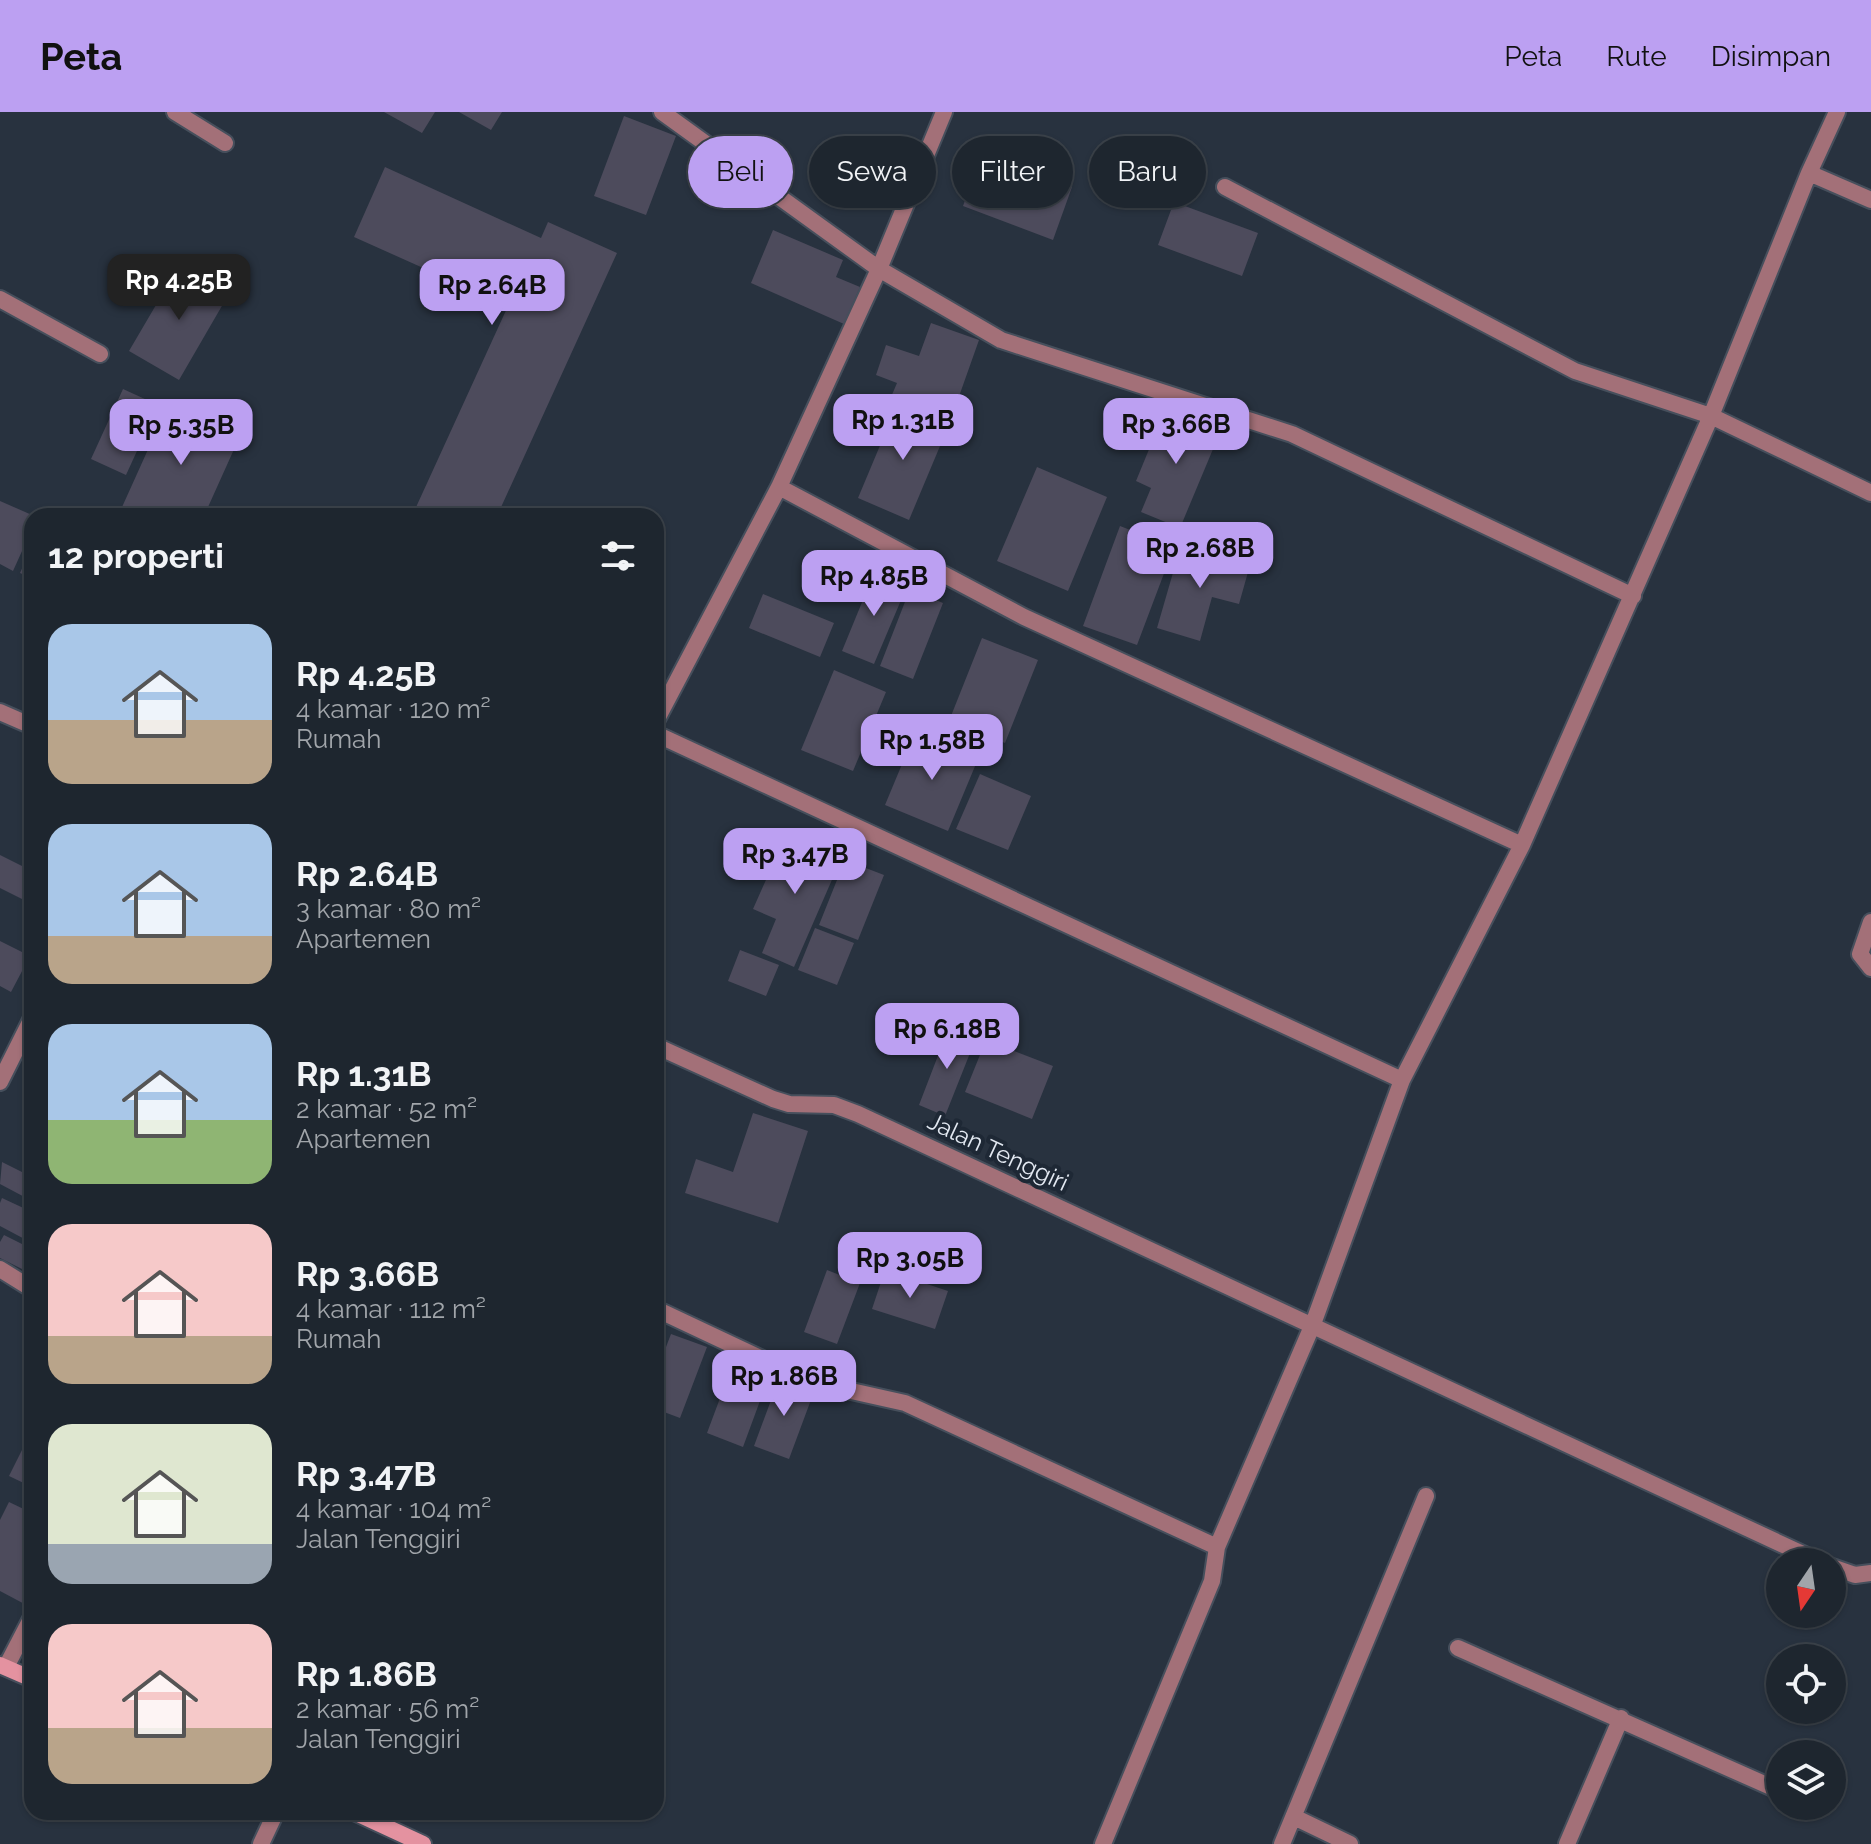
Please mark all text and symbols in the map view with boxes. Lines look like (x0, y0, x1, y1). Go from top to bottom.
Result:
text: Peta (40, 34, 122, 79)
text: Peta (1504, 40, 1562, 73)
text: Rute (1606, 40, 1667, 73)
text: Disimpan (1711, 40, 1831, 73)
chip: Beli (688, 136, 793, 208)
chip: Sewa (809, 136, 936, 208)
chip: Filter (952, 136, 1073, 208)
chip: Baru (1089, 136, 1206, 208)
pin: Rp 4.25B (96, 254, 262, 322)
pin: Rp 2.64B (409, 259, 575, 327)
text: Rp 4.25B (125, 265, 233, 295)
text: Rp 2.64B (438, 270, 546, 300)
pin: Rp 1.31B (820, 394, 986, 462)
pin: Rp 3.66B (1093, 398, 1259, 466)
pin: Rp 5.35B (98, 399, 264, 467)
text: Rp 1.31B (851, 405, 955, 435)
text: Rp 3.66B (1121, 409, 1231, 439)
text: Rp 5.35B (128, 410, 234, 440)
pin: Rp 2.68B (1117, 522, 1283, 590)
text: Rp 2.68B (1145, 533, 1255, 563)
icon: filters (596, 534, 640, 578)
text: 12 properti (48, 536, 224, 576)
pin: Rp 4.85B (791, 550, 957, 618)
text: Rp 4.85B (820, 561, 928, 591)
text: Rp 4.25B (296, 654, 436, 694)
icon: home (112, 656, 208, 752)
text: 4 kamar · 120 m² (296, 694, 491, 724)
pin: Rp 1.58B (849, 714, 1015, 782)
text: Rumah (296, 724, 381, 754)
text: Rp 1.58B (879, 725, 985, 755)
pin: Rp 3.47B (712, 828, 878, 896)
text: Rp 3.47B (741, 839, 849, 869)
text: Rp 2.64B (296, 854, 438, 894)
icon: home (112, 856, 208, 952)
text: 3 kamar · 80 m² (296, 894, 481, 924)
text: Apartemen (296, 924, 431, 954)
pin: Rp 6.18B (864, 1003, 1030, 1071)
text: Rp 6.18B (893, 1014, 1001, 1044)
text: Rp 1.31B (296, 1054, 432, 1094)
icon: home (112, 1056, 208, 1152)
text: 2 kamar · 52 m² (296, 1094, 477, 1124)
street label: Jalan Tenggiri (923, 1106, 1073, 1197)
text: Apartemen (296, 1124, 431, 1154)
pin: Rp 3.05B (827, 1232, 993, 1300)
text: Rp 3.05B (856, 1243, 964, 1273)
text: Rp 3.66B (296, 1254, 439, 1294)
icon: home (112, 1256, 208, 1352)
text: 4 kamar · 112 m² (296, 1294, 486, 1324)
text: Rumah (296, 1324, 381, 1354)
pin: Rp 1.86B (701, 1350, 867, 1418)
text: Rp 1.86B (730, 1361, 838, 1391)
text: Rp 3.47B (296, 1454, 436, 1494)
icon: home (112, 1456, 208, 1552)
text: 4 kamar · 104 m² (296, 1494, 491, 1524)
text: Jalan Tenggiri (296, 1524, 461, 1554)
north arrow (1766, 1548, 1846, 1628)
map controls (1766, 1548, 1846, 1820)
button: locate (1766, 1644, 1846, 1724)
text: Rp 1.86B (296, 1654, 437, 1694)
icon: home (112, 1656, 208, 1752)
text: 2 kamar · 56 m² (296, 1694, 479, 1724)
text: Jalan Tenggiri (296, 1724, 461, 1754)
button: layers (1766, 1740, 1846, 1820)

